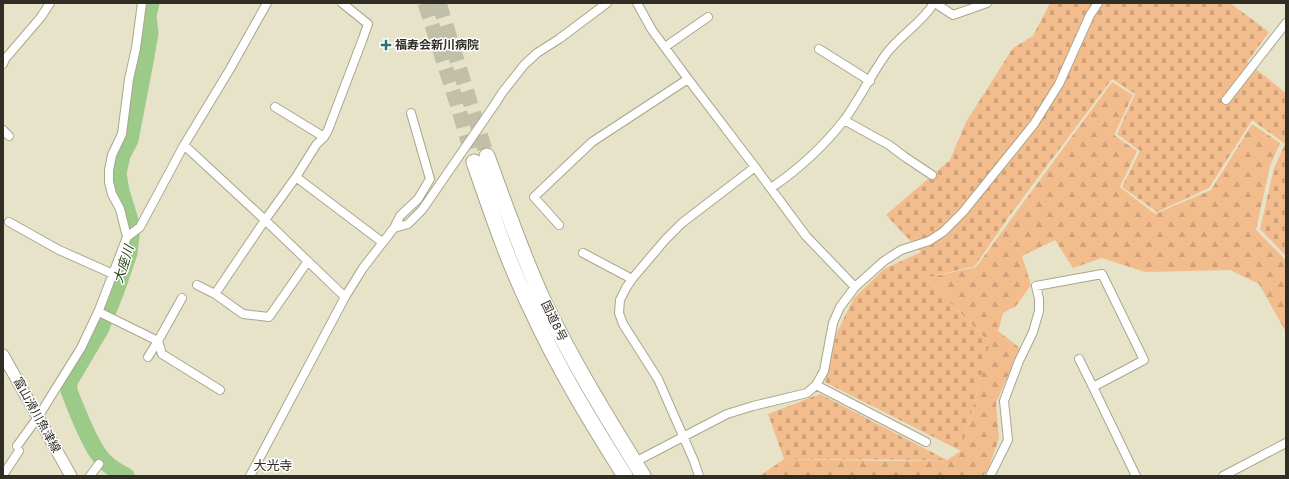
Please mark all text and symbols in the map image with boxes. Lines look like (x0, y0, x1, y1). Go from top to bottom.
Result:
place label: 福寿会新川病院 (395, 38, 479, 54)
marker: 福寿会新川病院 (380, 39, 392, 51)
water label: 大座川 (112, 242, 139, 286)
street label: 国道8号 (536, 298, 570, 344)
street label: 富山滑川魚津線 (9, 375, 63, 456)
district label: 大光寺 (253, 459, 293, 475)

